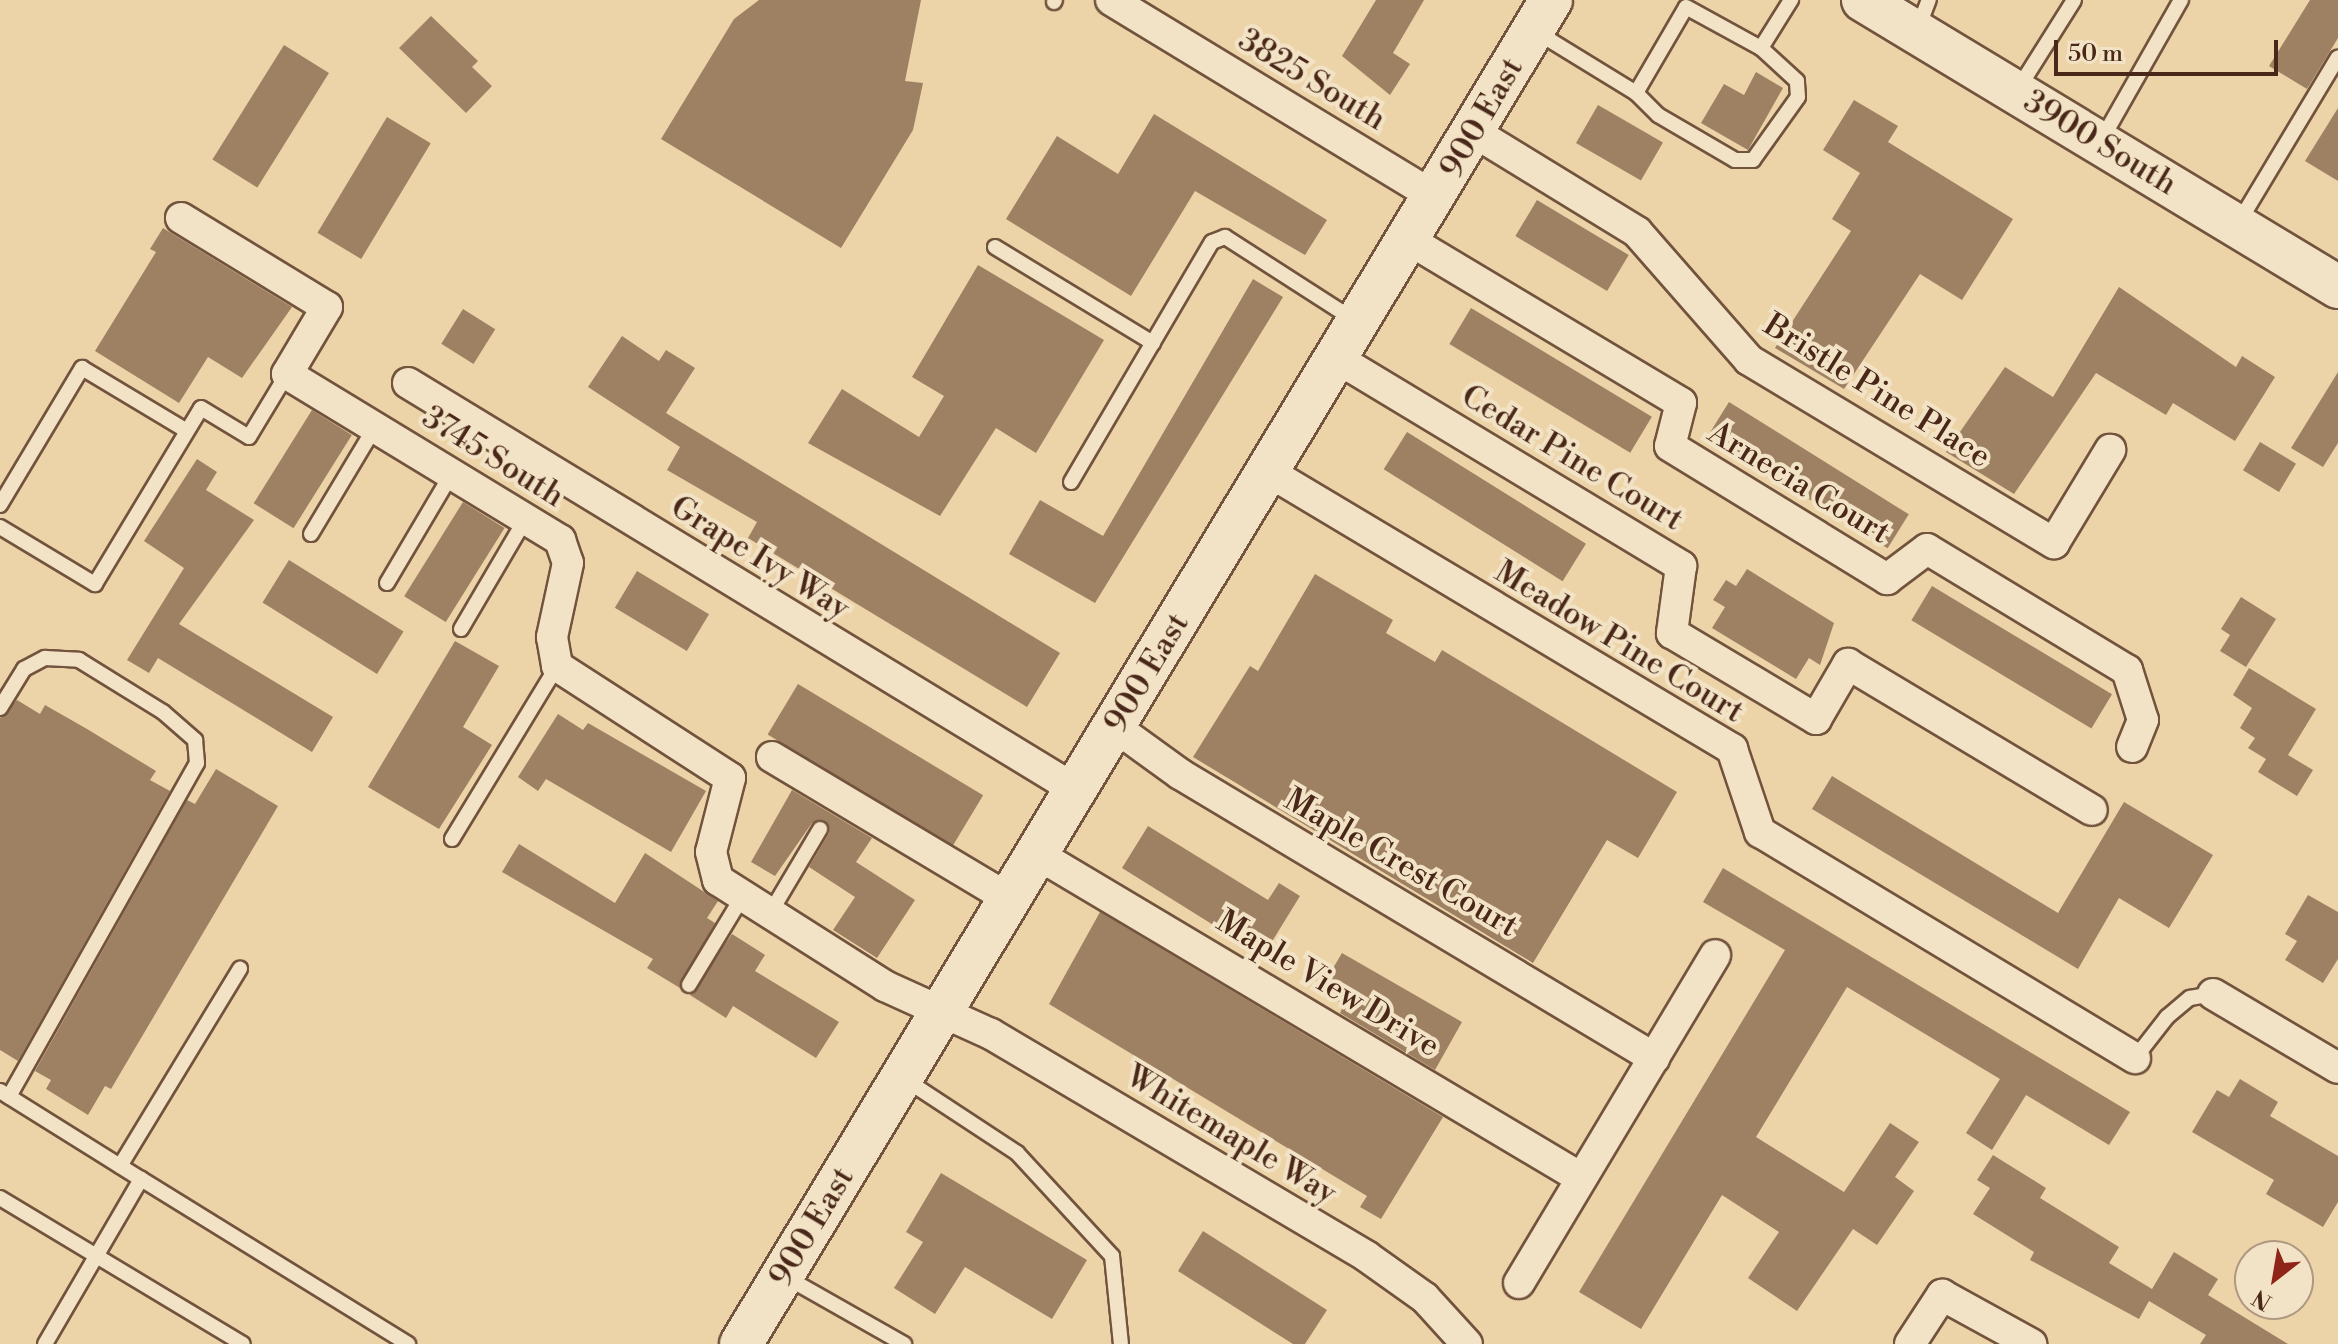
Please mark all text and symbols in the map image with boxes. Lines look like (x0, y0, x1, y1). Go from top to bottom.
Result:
street label: 3825 South (1231, 21, 1393, 139)
scale bar (2058, 24, 2282, 74)
text: 50 m (2068, 39, 2123, 69)
street label: 900 East (1432, 51, 1532, 185)
street label: 3900 South (2017, 82, 2183, 204)
street label: Bristle Pine Place (1757, 306, 1997, 476)
street label: Cedar Pine Court (1454, 377, 1690, 539)
street label: 3745 South (415, 398, 571, 516)
street label: Arnecia Court (1701, 414, 1897, 552)
street label: Grape Ivy Way (664, 488, 856, 628)
street label: Meadow Pine Court (1488, 553, 1750, 731)
street label: 900 East (1096, 606, 1198, 740)
street label: Maple Crest Court (1277, 781, 1525, 945)
street label: Maple View Drive (1210, 902, 1446, 1066)
street label: Whitemaple Way (1119, 1057, 1343, 1213)
street label: 900 East (761, 1160, 863, 1294)
north arrow (2234, 1240, 2314, 1320)
text: N (2248, 1283, 2277, 1315)

